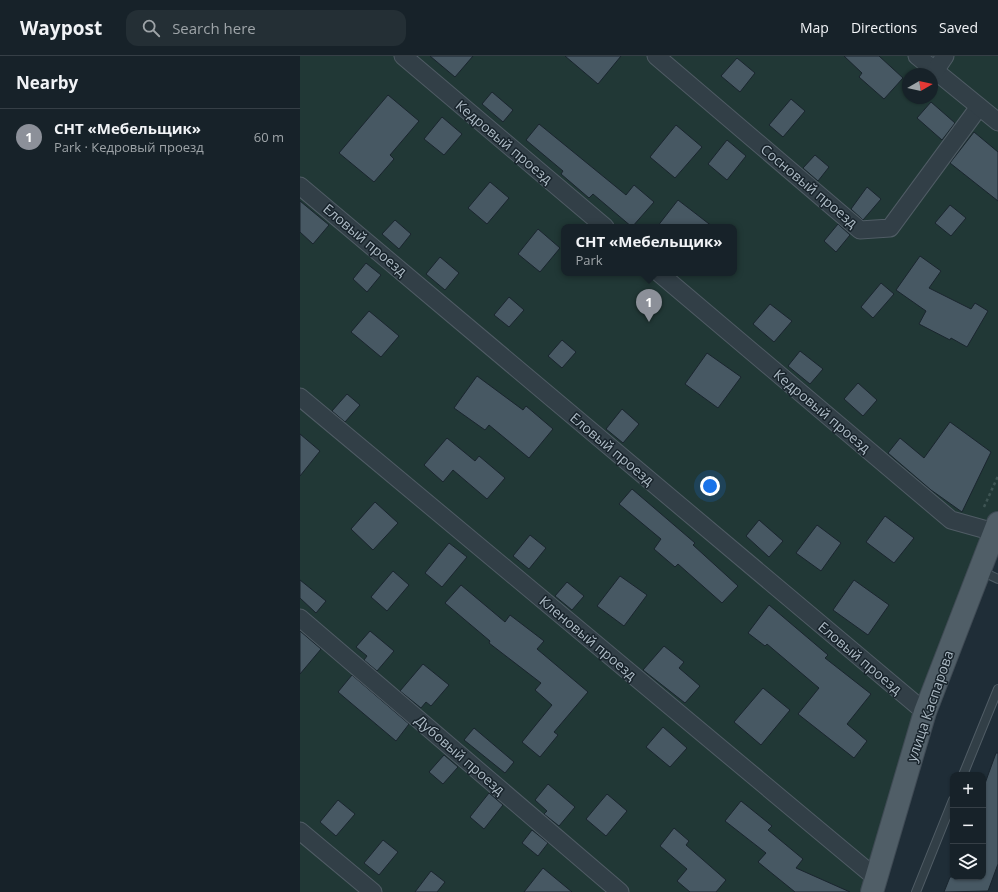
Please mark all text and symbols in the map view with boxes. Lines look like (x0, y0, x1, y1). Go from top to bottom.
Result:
search box (126, 10, 406, 46)
text: Waypost (20, 15, 102, 41)
icon: search (140, 17, 162, 39)
text: Search here (172, 18, 256, 38)
text: Map (800, 18, 829, 37)
text: Directions (851, 18, 917, 37)
text: Saved (939, 18, 978, 37)
north arrow (902, 68, 938, 104)
text: Nearby (16, 71, 78, 94)
street label: Кедровый проезд (452, 95, 557, 188)
text: СНТ «Мебельщик» (54, 118, 201, 138)
text: 1 (25, 128, 33, 146)
text: 60 m (254, 128, 284, 146)
text: Park · Кедровый проезд (54, 138, 204, 156)
street label: Сосновый проезд (757, 139, 862, 232)
street label: Еловый проезд (319, 199, 411, 280)
popup (561, 224, 737, 276)
text: СНТ «Мебельщик» (575, 231, 723, 251)
text: Park (575, 251, 603, 269)
pin: 1 (636, 289, 662, 322)
street label: Кедровый проезд (770, 364, 875, 457)
street label: Еловый проезд (566, 408, 658, 489)
your location (700, 476, 720, 496)
street label: Кленовый проезд (536, 591, 641, 684)
street label: Еловый проезд (814, 617, 906, 698)
street label: улица Каспарова (902, 648, 957, 764)
street label: Дубовый проезд (411, 710, 509, 799)
map controls (950, 772, 986, 880)
button: + (950, 772, 986, 808)
button: − (950, 808, 986, 844)
button: layers (950, 844, 986, 880)

